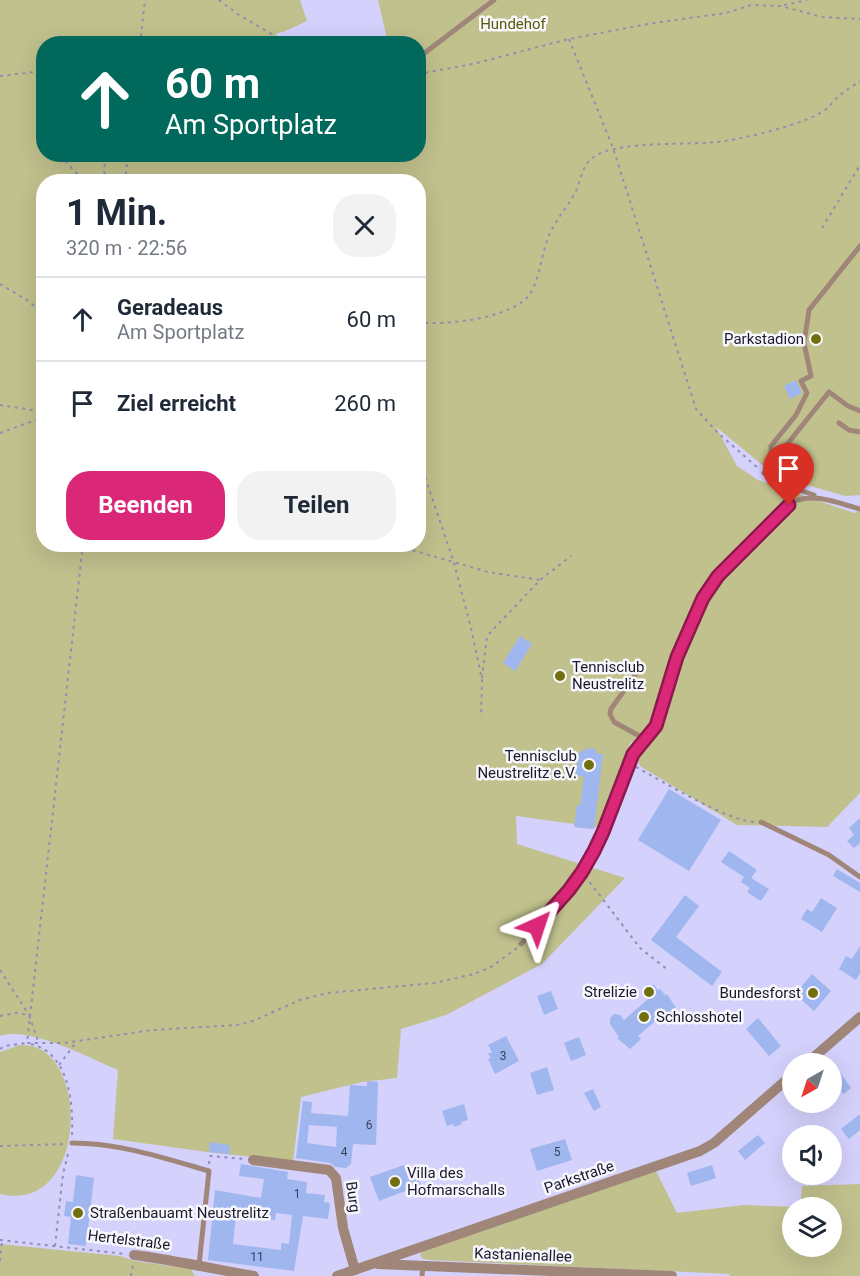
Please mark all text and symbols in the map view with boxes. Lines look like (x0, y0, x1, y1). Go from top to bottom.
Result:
park label: Hundehof (480, 15, 547, 33)
text: 60 m (165, 59, 260, 108)
icon: ahead (66, 60, 144, 138)
text: Am Sportplatz (165, 109, 337, 141)
text: 1 Min. (66, 192, 167, 234)
button: close (333, 194, 396, 257)
text: 320 m · 22:56 (66, 236, 187, 260)
text: Geradeaus (117, 295, 223, 320)
icon: ahead (66, 303, 99, 336)
text: 60 m (347, 307, 396, 332)
text: Am Sportplatz (117, 320, 244, 344)
place label: Parkstadion (724, 330, 804, 348)
marker: Parkstadion (809, 332, 823, 346)
icon: arrive (66, 387, 99, 420)
text: Ziel erreicht (117, 391, 236, 416)
text: 260 m (334, 391, 396, 416)
pin (763, 443, 814, 505)
icon: arrive (772, 452, 805, 485)
button: Beenden (66, 471, 225, 540)
button: Teilen (237, 471, 396, 540)
place label: Tennisclub Neustrelitz (572, 658, 644, 693)
marker: Tennisclub Neustrelitz (553, 669, 567, 683)
place label: Tennisclub Neustrelitz e.V. (477, 747, 577, 782)
marker: Tennisclub Neustrelitz e.V. (582, 758, 596, 772)
position arrow (505, 894, 569, 958)
place label: Strelizie (584, 983, 637, 1001)
place label: Bundesforst (719, 984, 801, 1002)
marker: Strelizie (642, 985, 656, 999)
marker: Bundesforst (806, 986, 820, 1000)
place label: Schlosshotel (656, 1008, 742, 1026)
marker: Schlosshotel (637, 1010, 651, 1024)
house number: 3 (500, 1049, 506, 1063)
north arrow (782, 1053, 842, 1113)
map controls (782, 1053, 842, 1257)
house number: 6 (366, 1118, 373, 1132)
button: sound (782, 1125, 842, 1185)
house number: 4 (341, 1145, 348, 1159)
house number: 5 (554, 1145, 561, 1159)
street label: Parkstraße (542, 1157, 616, 1197)
place label: Villa des Hofmarschalls (407, 1164, 505, 1199)
marker: Villa des Hofmarschalls (388, 1175, 402, 1189)
street label: Burg (342, 1180, 364, 1214)
house number: 1 (294, 1187, 300, 1201)
button: layers (782, 1197, 842, 1257)
place label: Straßenbauamt Neustrelitz (90, 1204, 269, 1222)
marker: Straßenbauamt Neustrelitz (71, 1206, 85, 1220)
street label: Hertelstraße (87, 1226, 171, 1254)
street label: Kastanienallee (474, 1244, 572, 1266)
house number: 11 (250, 1250, 264, 1264)

